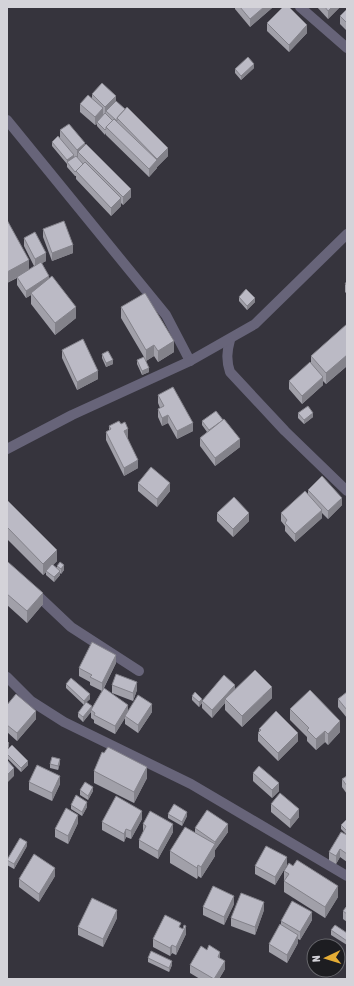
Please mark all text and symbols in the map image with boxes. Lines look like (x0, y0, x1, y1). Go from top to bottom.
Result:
north arrow (306, 938, 346, 978)
text: N (310, 955, 322, 962)

